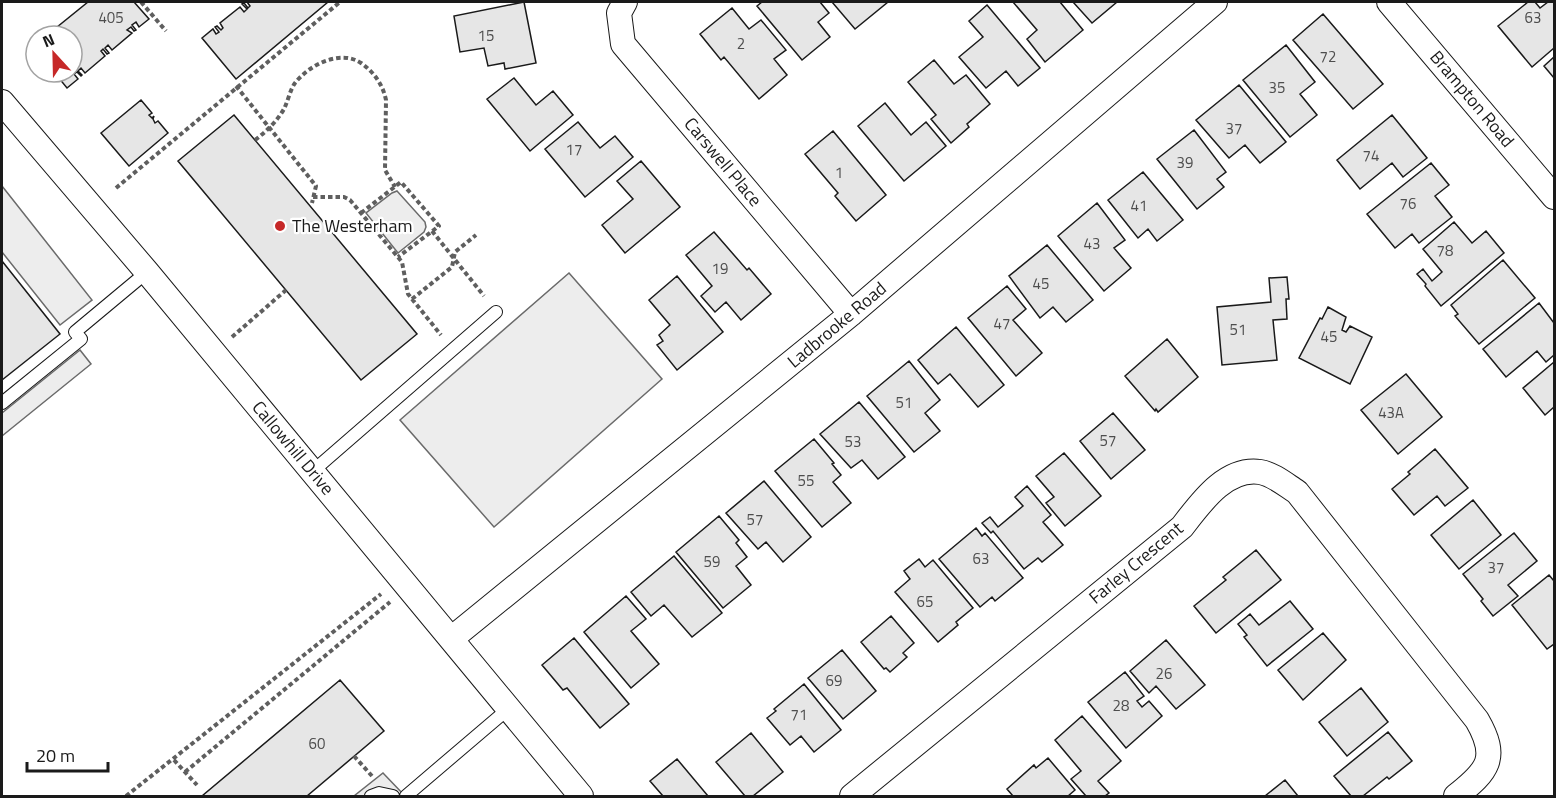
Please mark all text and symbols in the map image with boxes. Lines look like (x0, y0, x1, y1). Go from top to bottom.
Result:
house number: 405 (98, 6, 124, 29)
house number: 63 (1525, 6, 1541, 29)
north arrow (24, 24, 84, 84)
house number: 15 (478, 24, 494, 47)
text: N (39, 27, 58, 53)
house number: 2 (737, 32, 745, 55)
street label: Brampton Road (1424, 44, 1521, 153)
house number: 72 (1320, 45, 1336, 68)
house number: 35 (1269, 76, 1285, 99)
street label: Carswell Place (678, 111, 769, 212)
house number: 37 (1226, 117, 1242, 140)
house number: 17 (566, 138, 582, 161)
house number: 74 (1363, 144, 1379, 167)
house number: 39 (1177, 151, 1193, 174)
house number: 1 (835, 161, 843, 184)
house number: 76 (1400, 192, 1416, 215)
house number: 41 (1131, 194, 1147, 217)
place label: The Westerham (292, 212, 413, 239)
marker: The Westerham (273, 219, 287, 233)
house number: 43 (1084, 232, 1100, 255)
house number: 78 (1437, 239, 1453, 262)
house number: 19 (712, 257, 728, 280)
house number: 45 (1033, 272, 1049, 295)
street label: Ladbrooke Road (781, 275, 892, 374)
house number: 47 (994, 312, 1010, 335)
house number: 51 (1230, 318, 1246, 341)
house number: 45 (1321, 325, 1337, 348)
house number: 51 (896, 391, 912, 414)
street label: Callowhill Drive (246, 395, 341, 501)
house number: 43A (1378, 401, 1404, 424)
house number: 57 (1100, 429, 1116, 452)
house number: 53 (845, 430, 861, 453)
house number: 55 (798, 469, 814, 492)
house number: 57 (747, 508, 763, 531)
street label: Farley Crescent (1083, 515, 1189, 610)
house number: 63 (973, 547, 989, 570)
house number: 59 (704, 550, 720, 573)
house number: 37 (1488, 556, 1504, 579)
house number: 65 (917, 590, 933, 613)
house number: 26 (1156, 662, 1172, 685)
house number: 69 (826, 669, 842, 692)
house number: 28 (1113, 694, 1129, 717)
house number: 71 (791, 703, 807, 726)
house number: 60 (309, 732, 325, 755)
scale bar (27, 735, 108, 773)
text: 20 m (36, 742, 75, 769)

